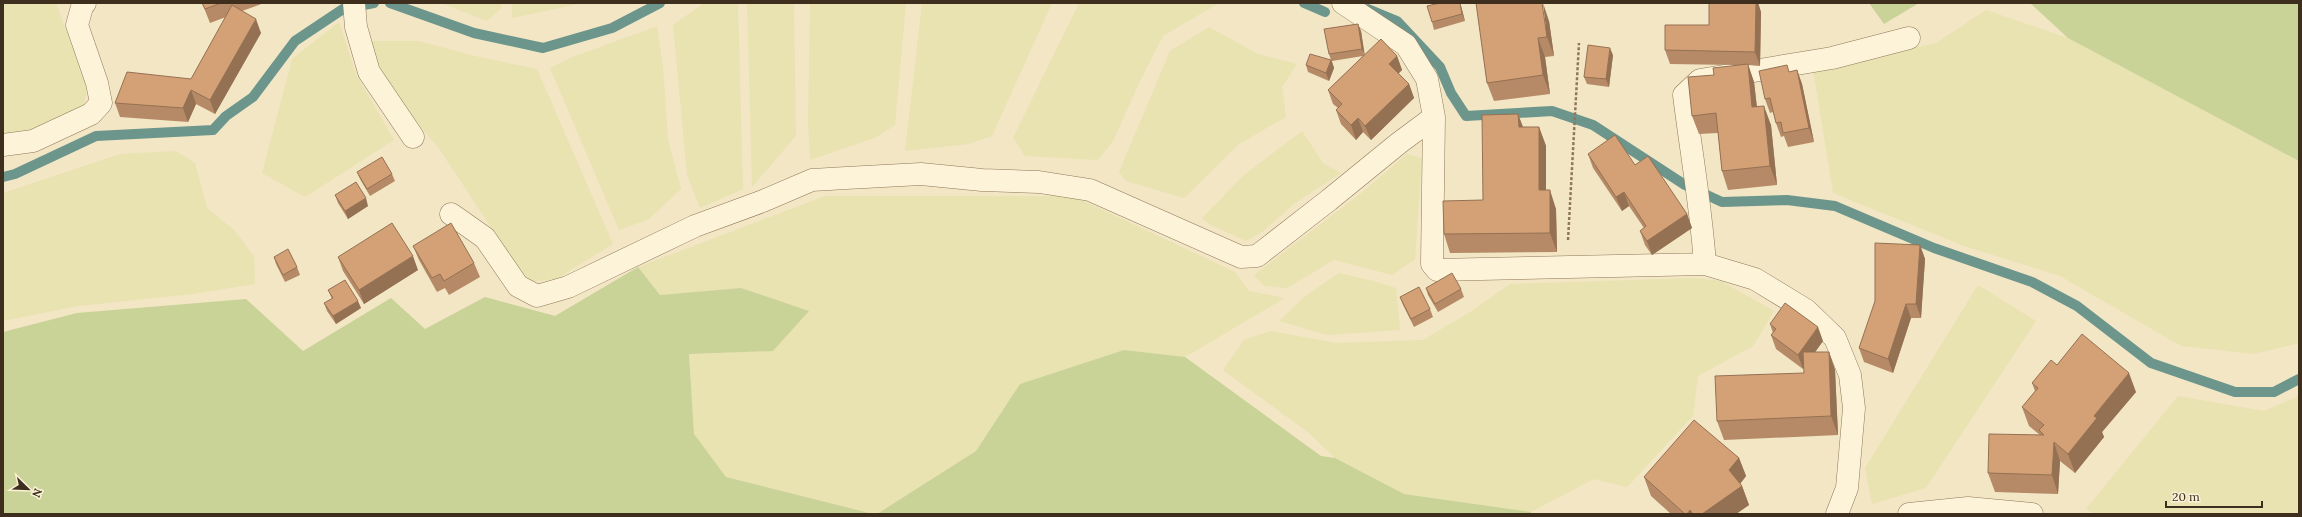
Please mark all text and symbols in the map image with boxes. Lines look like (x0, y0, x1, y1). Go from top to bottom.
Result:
north arrow (8, 469, 48, 509)
scale bar (2166, 483, 2262, 509)
text: N (29, 486, 45, 500)
text: 20 m (2172, 489, 2200, 504)

